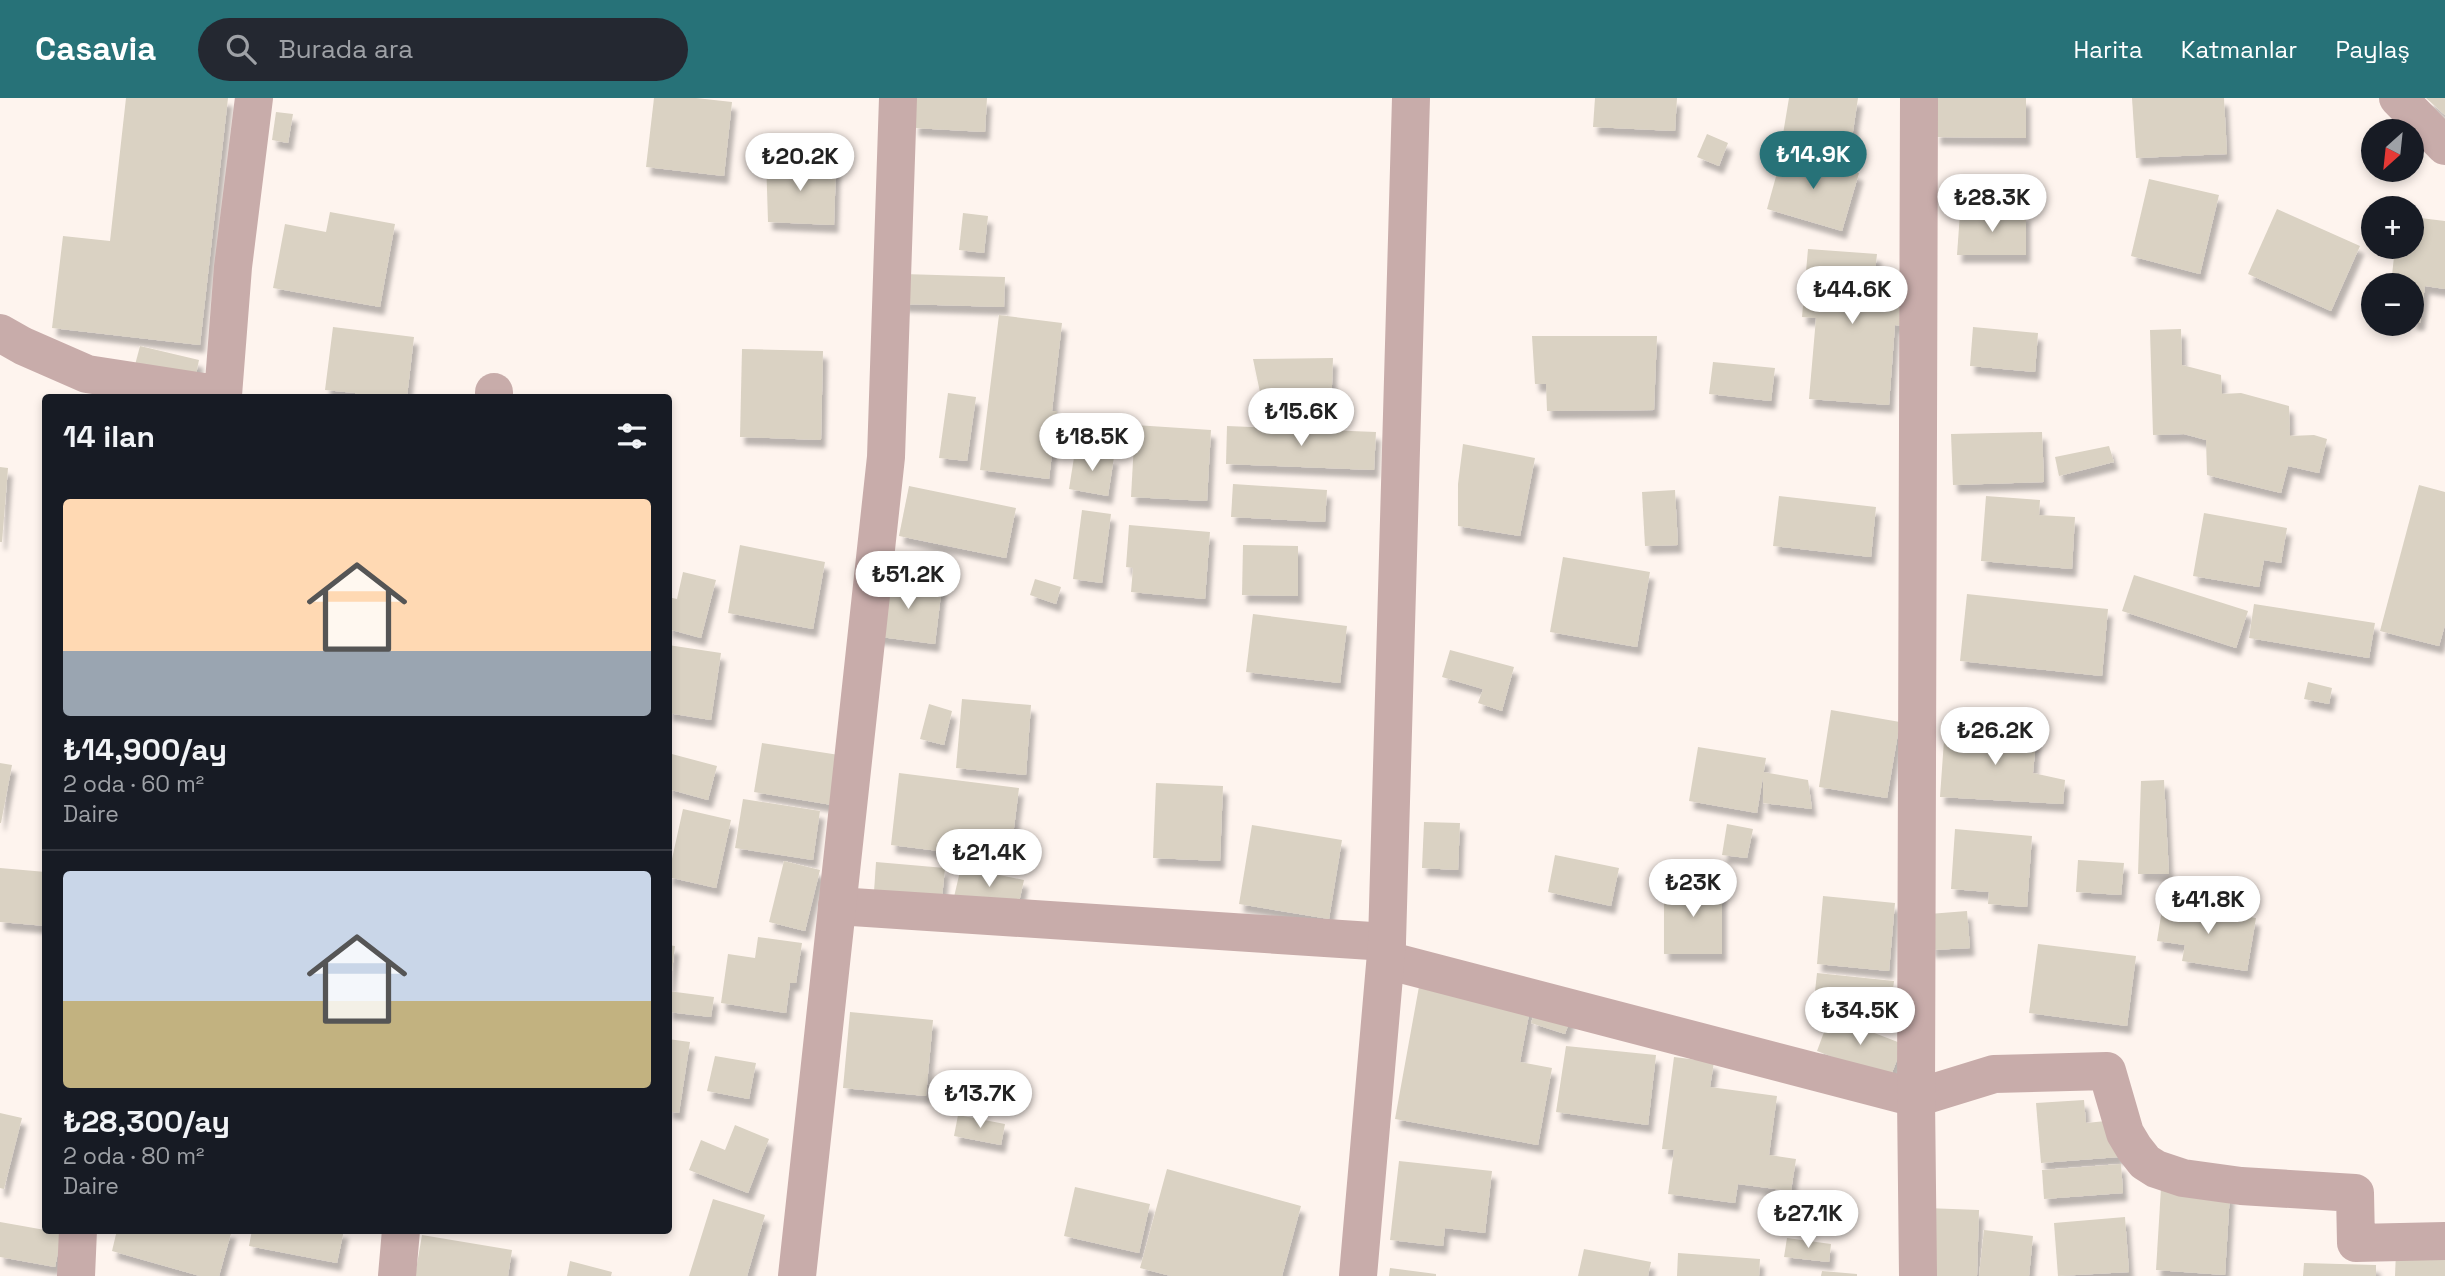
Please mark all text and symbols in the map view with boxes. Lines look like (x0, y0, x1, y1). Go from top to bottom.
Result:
search box (198, 18, 688, 81)
text: Casavia (35, 28, 156, 70)
icon: search (222, 30, 260, 68)
text: Burada ara (278, 32, 413, 66)
text: Harita (2074, 34, 2143, 65)
text: Katmanlar (2181, 34, 2297, 65)
text: Paylaş (2335, 34, 2410, 65)
north arrow (2361, 119, 2424, 182)
map controls (2361, 119, 2424, 336)
pin: ₺14.9K (1756, 132, 1870, 191)
pin: ₺20.2K (743, 134, 857, 193)
text: ₺14.9K (1776, 139, 1850, 169)
text: ₺20.2K (761, 141, 839, 171)
pin: ₺28.3K (1935, 174, 2049, 234)
text: ₺28.3K (1954, 182, 2030, 212)
button: + (2361, 196, 2424, 259)
pin: ₺44.6K (1795, 266, 1909, 326)
button: − (2361, 273, 2424, 336)
text: ₺44.6K (1813, 274, 1891, 304)
pin: ₺15.6K (1244, 388, 1358, 448)
text: ₺15.6K (1264, 396, 1338, 426)
pin: ₺18.5K (1035, 414, 1149, 473)
text: 14 ilan (63, 417, 155, 456)
icon: filters (613, 417, 651, 455)
text: ₺18.5K (1055, 421, 1129, 451)
icon: home (294, 544, 420, 670)
pin: ₺51.2K (851, 552, 965, 611)
text: ₺51.2K (872, 559, 944, 589)
pin: ₺26.2K (1938, 708, 2052, 767)
text: ₺26.2K (1957, 715, 2033, 745)
text: ₺14,900/ay (63, 730, 227, 769)
text: 2 oda · 60 m² (63, 769, 204, 799)
text: Daire (63, 799, 119, 829)
pin: ₺21.4K (932, 830, 1046, 889)
text: ₺21.4K (952, 837, 1026, 867)
pin: ₺23K (1652, 860, 1734, 919)
text: ₺23K (1665, 867, 1721, 897)
pin: ₺41.8K (2151, 876, 2265, 936)
text: ₺41.8K (2171, 884, 2245, 914)
icon: home (294, 916, 420, 1042)
pin: ₺34.5K (1803, 988, 1917, 1047)
text: ₺34.5K (1821, 995, 1899, 1025)
pin: ₺13.7K (923, 1070, 1037, 1130)
text: ₺13.7K (944, 1078, 1016, 1108)
text: ₺28,300/ay (63, 1102, 230, 1141)
text: 2 oda · 80 m² (63, 1141, 204, 1171)
text: Daire (63, 1171, 119, 1201)
pin: ₺27.1K (1751, 1190, 1865, 1250)
text: ₺27.1K (1773, 1198, 1843, 1228)

